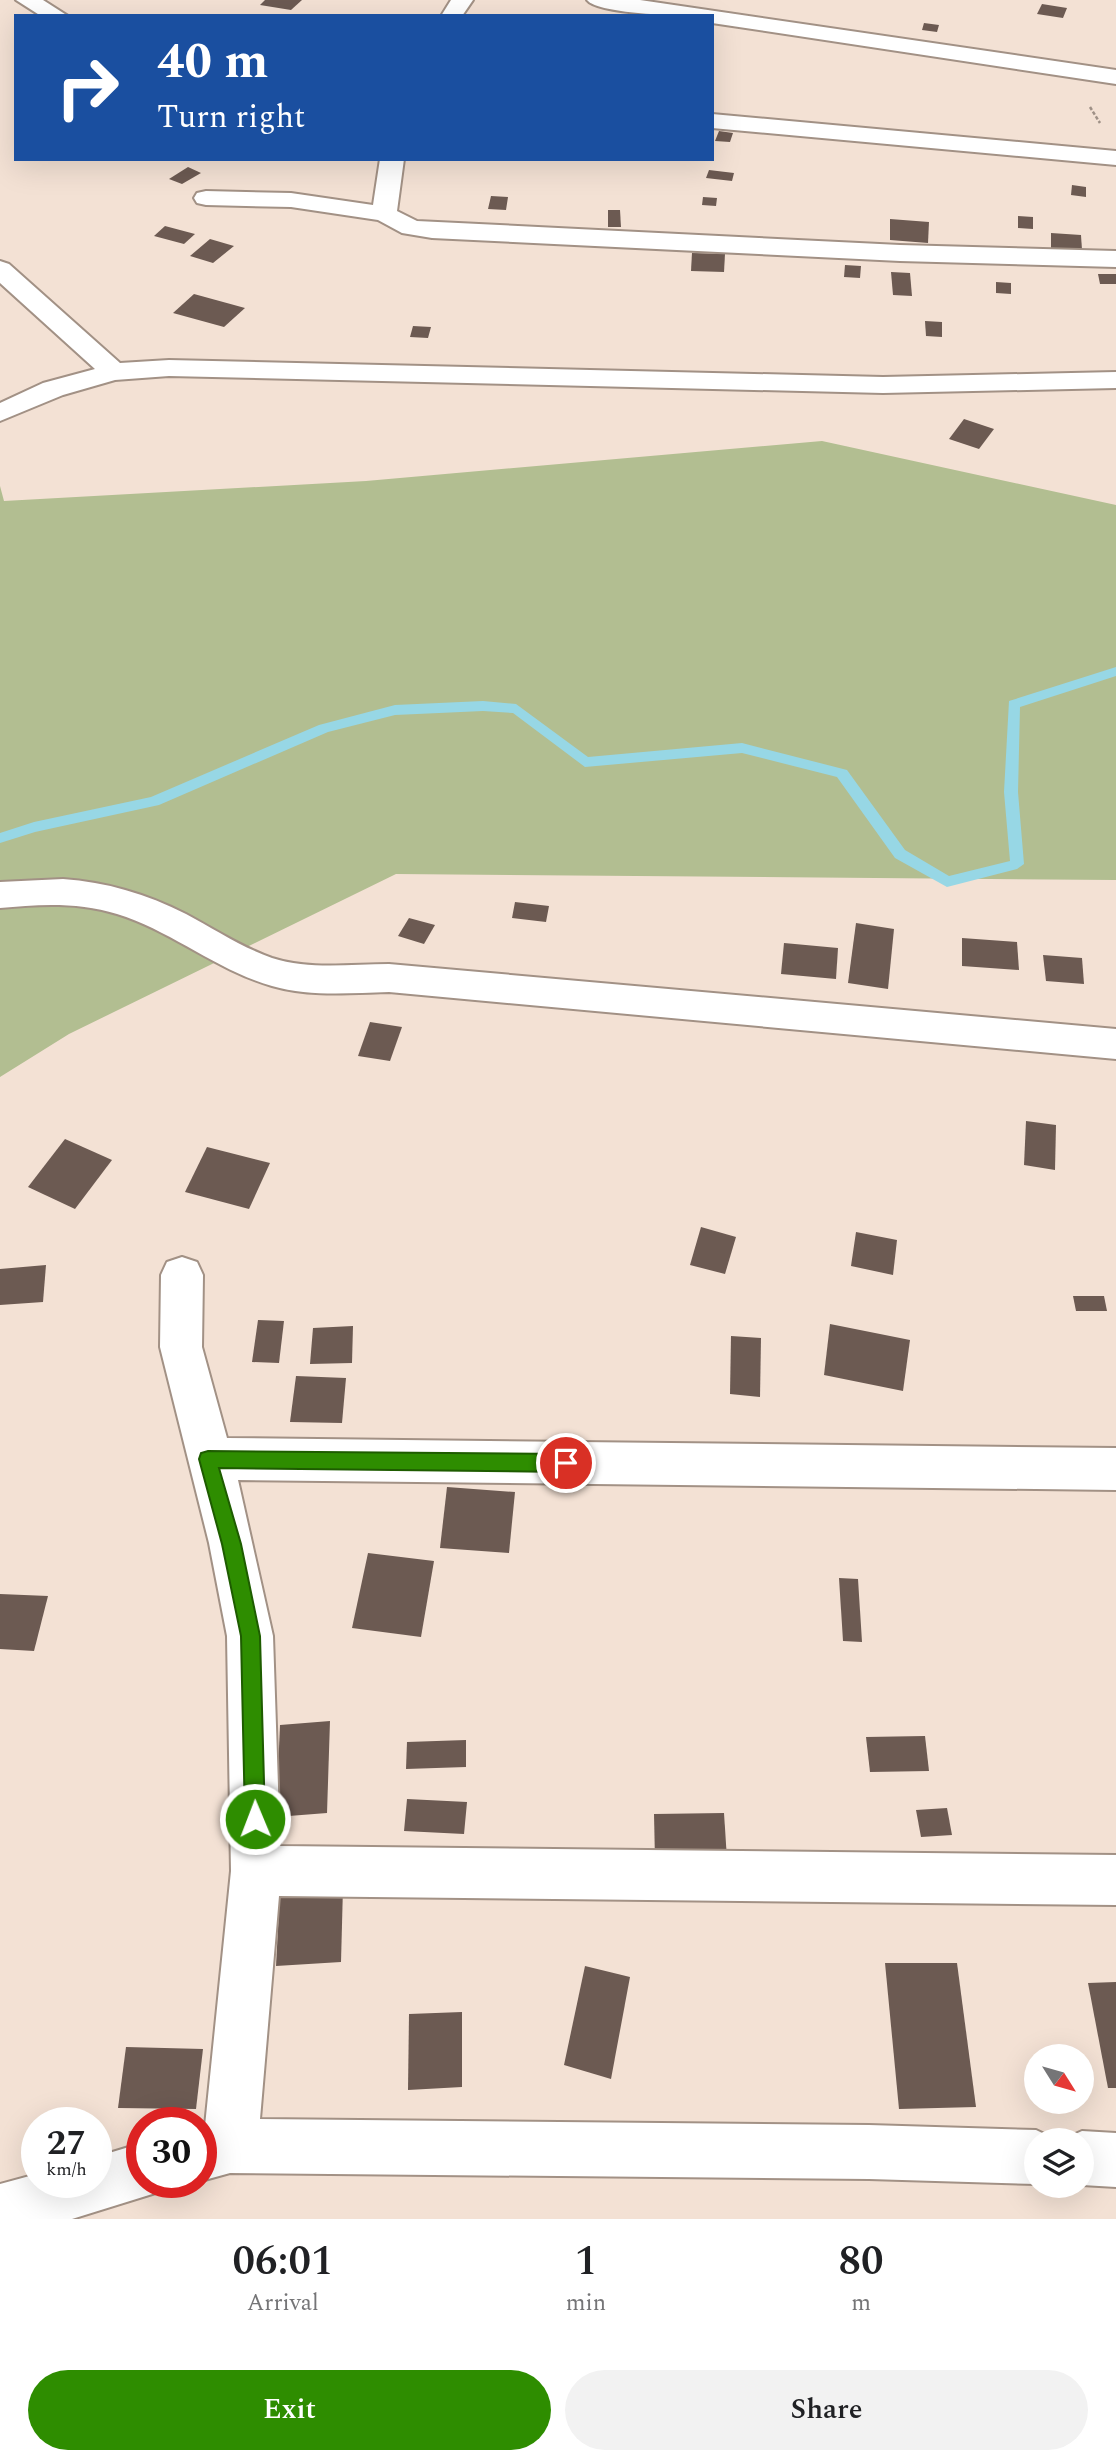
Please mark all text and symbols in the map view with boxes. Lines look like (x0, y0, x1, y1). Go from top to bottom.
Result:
text: 40 m (157, 25, 268, 100)
icon: right (42, 42, 133, 133)
text: Turn right (157, 93, 305, 142)
pin (536, 1433, 596, 1493)
icon: arrive (547, 1444, 585, 1482)
position arrow (218, 1782, 292, 1856)
north arrow (1024, 2044, 1094, 2114)
map controls (1024, 2044, 1094, 2198)
speed limit sign: 30 (126, 2107, 217, 2198)
text: 27 (47, 2117, 86, 2170)
button: layers (1024, 2128, 1094, 2198)
text: km/h (46, 2156, 87, 2183)
text: 06:01 (232, 2230, 333, 2293)
text: 1 (575, 2230, 597, 2293)
text: 80 (839, 2230, 884, 2293)
text: Arrival (247, 2286, 319, 2321)
text: min (566, 2286, 606, 2321)
text: m (851, 2286, 871, 2321)
button: Exit (28, 2370, 551, 2450)
button: Share (565, 2370, 1088, 2450)

